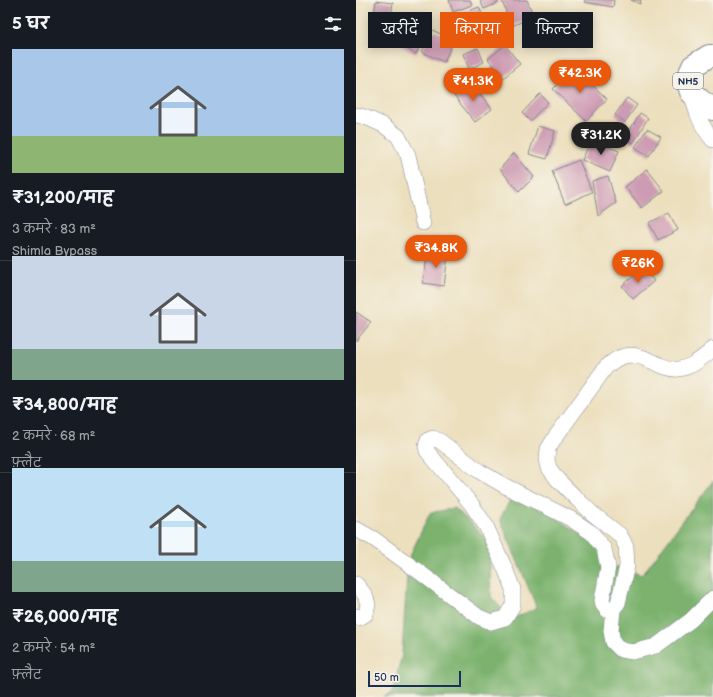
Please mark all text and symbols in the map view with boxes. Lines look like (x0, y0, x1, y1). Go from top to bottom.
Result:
chip: खरीदें (368, 12, 432, 48)
chip: किराया (440, 12, 514, 48)
chip: फ़िल्टर (522, 12, 593, 48)
icon: filters (322, 13, 344, 35)
text: 5 घर (12, 14, 49, 34)
pin: ₹42.3K (547, 60, 613, 94)
text: ₹42.3K (558, 65, 602, 81)
pin: ₹41.3K (440, 68, 506, 102)
text: ₹41.3K (452, 73, 494, 89)
road number: NH5 (673, 73, 703, 89)
icon: home (142, 75, 214, 147)
pin: ₹31.2K (568, 122, 634, 156)
text: ₹31.2K (580, 127, 622, 143)
text: ₹31,200/माह (12, 188, 114, 208)
text: 3 कमरे · 83 m² (12, 221, 96, 237)
pin: ₹34.8K (403, 235, 469, 269)
text: ₹34.8K (414, 240, 458, 256)
text: Shimla Bypass (12, 243, 97, 259)
pin: ₹26K (614, 250, 662, 284)
text: ₹26K (621, 255, 655, 271)
icon: home (142, 282, 214, 354)
text: ₹34,800/माह (12, 395, 117, 415)
text: 2 कमरे · 68 m² (12, 428, 95, 444)
text: फ़्लैट (12, 455, 42, 471)
icon: home (142, 494, 214, 566)
text: ₹26,000/माह (12, 607, 118, 627)
text: 2 कमरे · 54 m² (12, 640, 95, 656)
text: फ़्लैट (12, 667, 42, 683)
scale bar (368, 669, 461, 688)
text: 50 m (374, 671, 399, 684)

